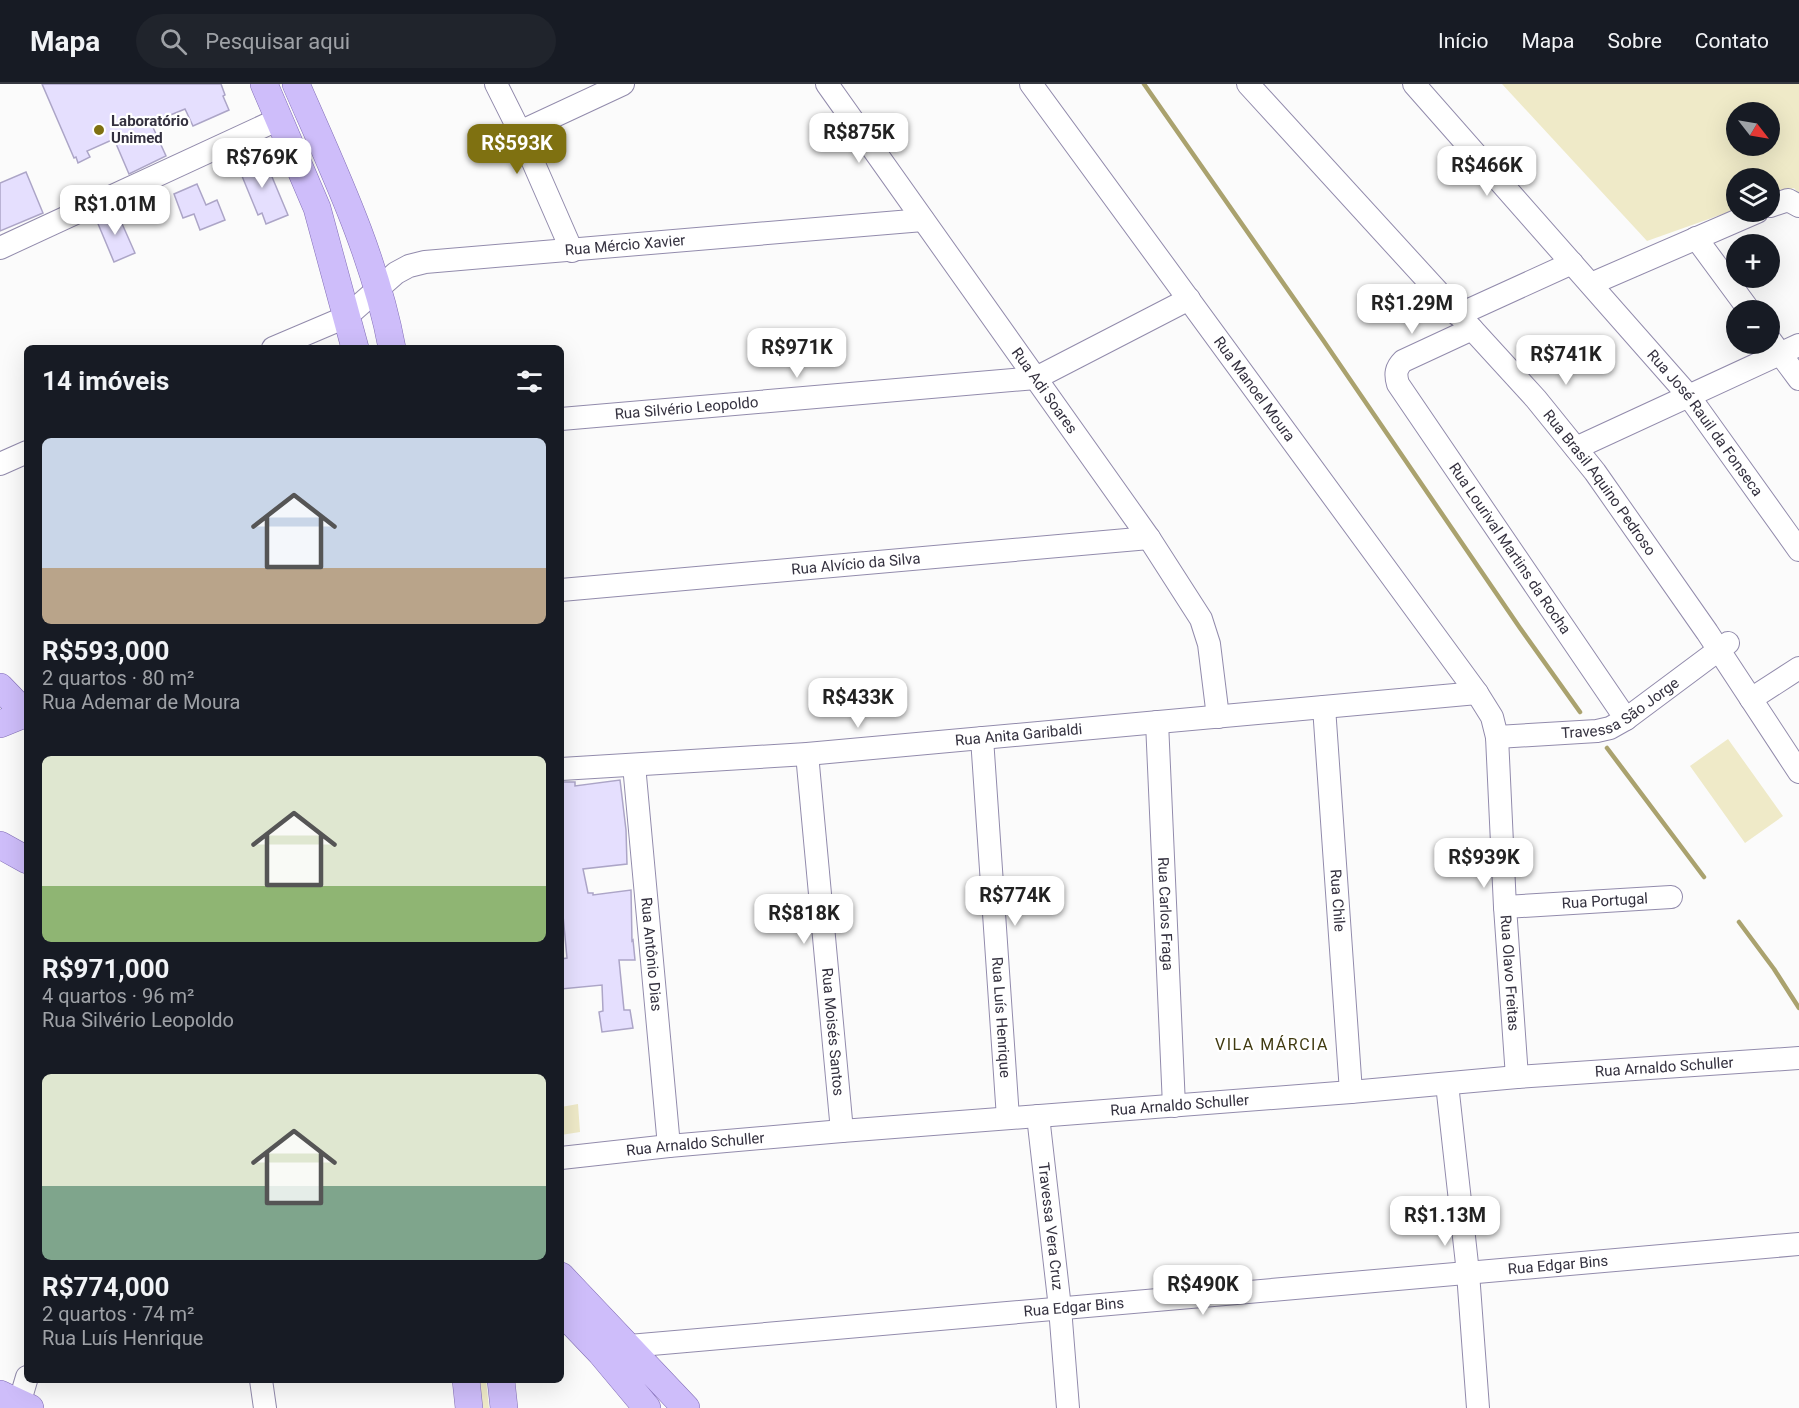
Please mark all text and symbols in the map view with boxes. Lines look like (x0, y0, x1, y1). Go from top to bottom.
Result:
search box (136, 14, 556, 68)
text: Mapa (30, 25, 100, 58)
icon: search (157, 25, 190, 58)
text: Pesquisar aqui (205, 29, 350, 54)
text: Início (1438, 29, 1489, 53)
text: Mapa (1522, 29, 1575, 53)
text: Sobre (1608, 29, 1662, 53)
text: Contato (1695, 29, 1769, 53)
north arrow (1726, 102, 1780, 156)
map controls (1726, 102, 1780, 354)
place label: Laboratório Unimed (111, 112, 189, 147)
pin: R$875K (810, 113, 908, 164)
text: R$875K (823, 120, 895, 144)
marker: Laboratório Unimed (92, 123, 106, 137)
pin: R$593K (468, 124, 566, 175)
text: R$593K (481, 131, 553, 155)
pin: R$769K (213, 138, 311, 189)
text: R$769K (226, 145, 298, 169)
pin: R$466K (1438, 146, 1536, 197)
text: R$466K (1451, 153, 1523, 177)
button: layers (1726, 168, 1780, 222)
pin: R$1.01M (60, 185, 170, 236)
text: R$1.01M (74, 192, 156, 216)
street label: Rua Mércio Xavier (564, 231, 686, 259)
button: + (1726, 234, 1780, 288)
pin: R$1.29M (1357, 284, 1467, 335)
text: R$1.29M (1371, 291, 1453, 315)
button: − (1726, 300, 1780, 354)
pin: R$971K (748, 328, 846, 379)
street label: Rua Manoel Moura (1210, 333, 1299, 445)
text: R$971K (761, 335, 833, 359)
pin: R$741K (1517, 335, 1615, 386)
text: R$741K (1530, 342, 1602, 366)
street label: Rua Adi Soares (1008, 344, 1081, 437)
street label: Rua José Rauil da Fonseca (1643, 346, 1767, 500)
icon: filters (513, 365, 546, 398)
text: 14 imóveis (42, 366, 169, 396)
street label: Rua Silvério Leopoldo (614, 393, 759, 423)
street label: Rua Brasil Aquino Pedroso (1539, 406, 1660, 559)
street label: Rua Lourival Martins da Rocha (1445, 459, 1575, 638)
icon: home (240, 477, 348, 585)
street label: Rua Alvício da Silva (791, 549, 921, 579)
text: R$593,000 (42, 636, 169, 666)
text: 2 quartos · 80 m² (42, 666, 194, 690)
street label: Travessa São Jorge (1561, 674, 1683, 742)
pin: R$433K (809, 678, 907, 729)
text: R$433K (822, 685, 894, 709)
text: Rua Ademar de Moura (42, 690, 240, 714)
street label: Rua Anita Garibaldi (954, 720, 1083, 749)
icon: home (240, 795, 348, 903)
pin: R$939K (1435, 838, 1533, 889)
text: R$939K (1448, 845, 1520, 869)
street label: Rua Carlos Fraga (1154, 857, 1177, 971)
street label: Rua Chile (1326, 869, 1349, 932)
pin: R$774K (966, 876, 1064, 927)
text: R$774K (979, 883, 1051, 907)
street label: Rua Portugal (1561, 889, 1648, 913)
pin: R$818K (755, 894, 853, 945)
street label: Rua Antônio Dias (637, 896, 666, 1012)
text: R$818K (768, 901, 840, 925)
street label: Rua Olavo Freitas (1497, 914, 1523, 1032)
text: R$971,000 (42, 954, 169, 984)
street label: Rua Luís Henrique (988, 956, 1014, 1078)
street label: Rua Moisés Santos (818, 967, 848, 1097)
text: 4 quartos · 96 m² (42, 984, 194, 1008)
text: Rua Silvério Leopoldo (42, 1008, 234, 1032)
district label: VILA MÁRCIA (1215, 1035, 1329, 1054)
street label: Rua Arnaldo Schuller (1594, 1053, 1734, 1081)
street label: Rua Arnaldo Schuller (1110, 1091, 1250, 1119)
icon: home (240, 1113, 348, 1221)
street label: Rua Arnaldo Schuller (625, 1129, 765, 1160)
street label: Travessa Vera Cruz (1034, 1162, 1067, 1291)
pin: R$1.13M (1390, 1196, 1500, 1247)
text: R$1.13M (1404, 1203, 1486, 1227)
street label: Rua Edgar Bins (1507, 1252, 1609, 1278)
pin: R$490K (1154, 1265, 1252, 1316)
text: R$774,000 (42, 1272, 169, 1302)
text: R$490K (1167, 1272, 1239, 1296)
street label: Rua Edgar Bins (1023, 1294, 1125, 1321)
text: 2 quartos · 74 m² (42, 1302, 194, 1326)
text: Rua Luís Henrique (42, 1326, 203, 1350)

